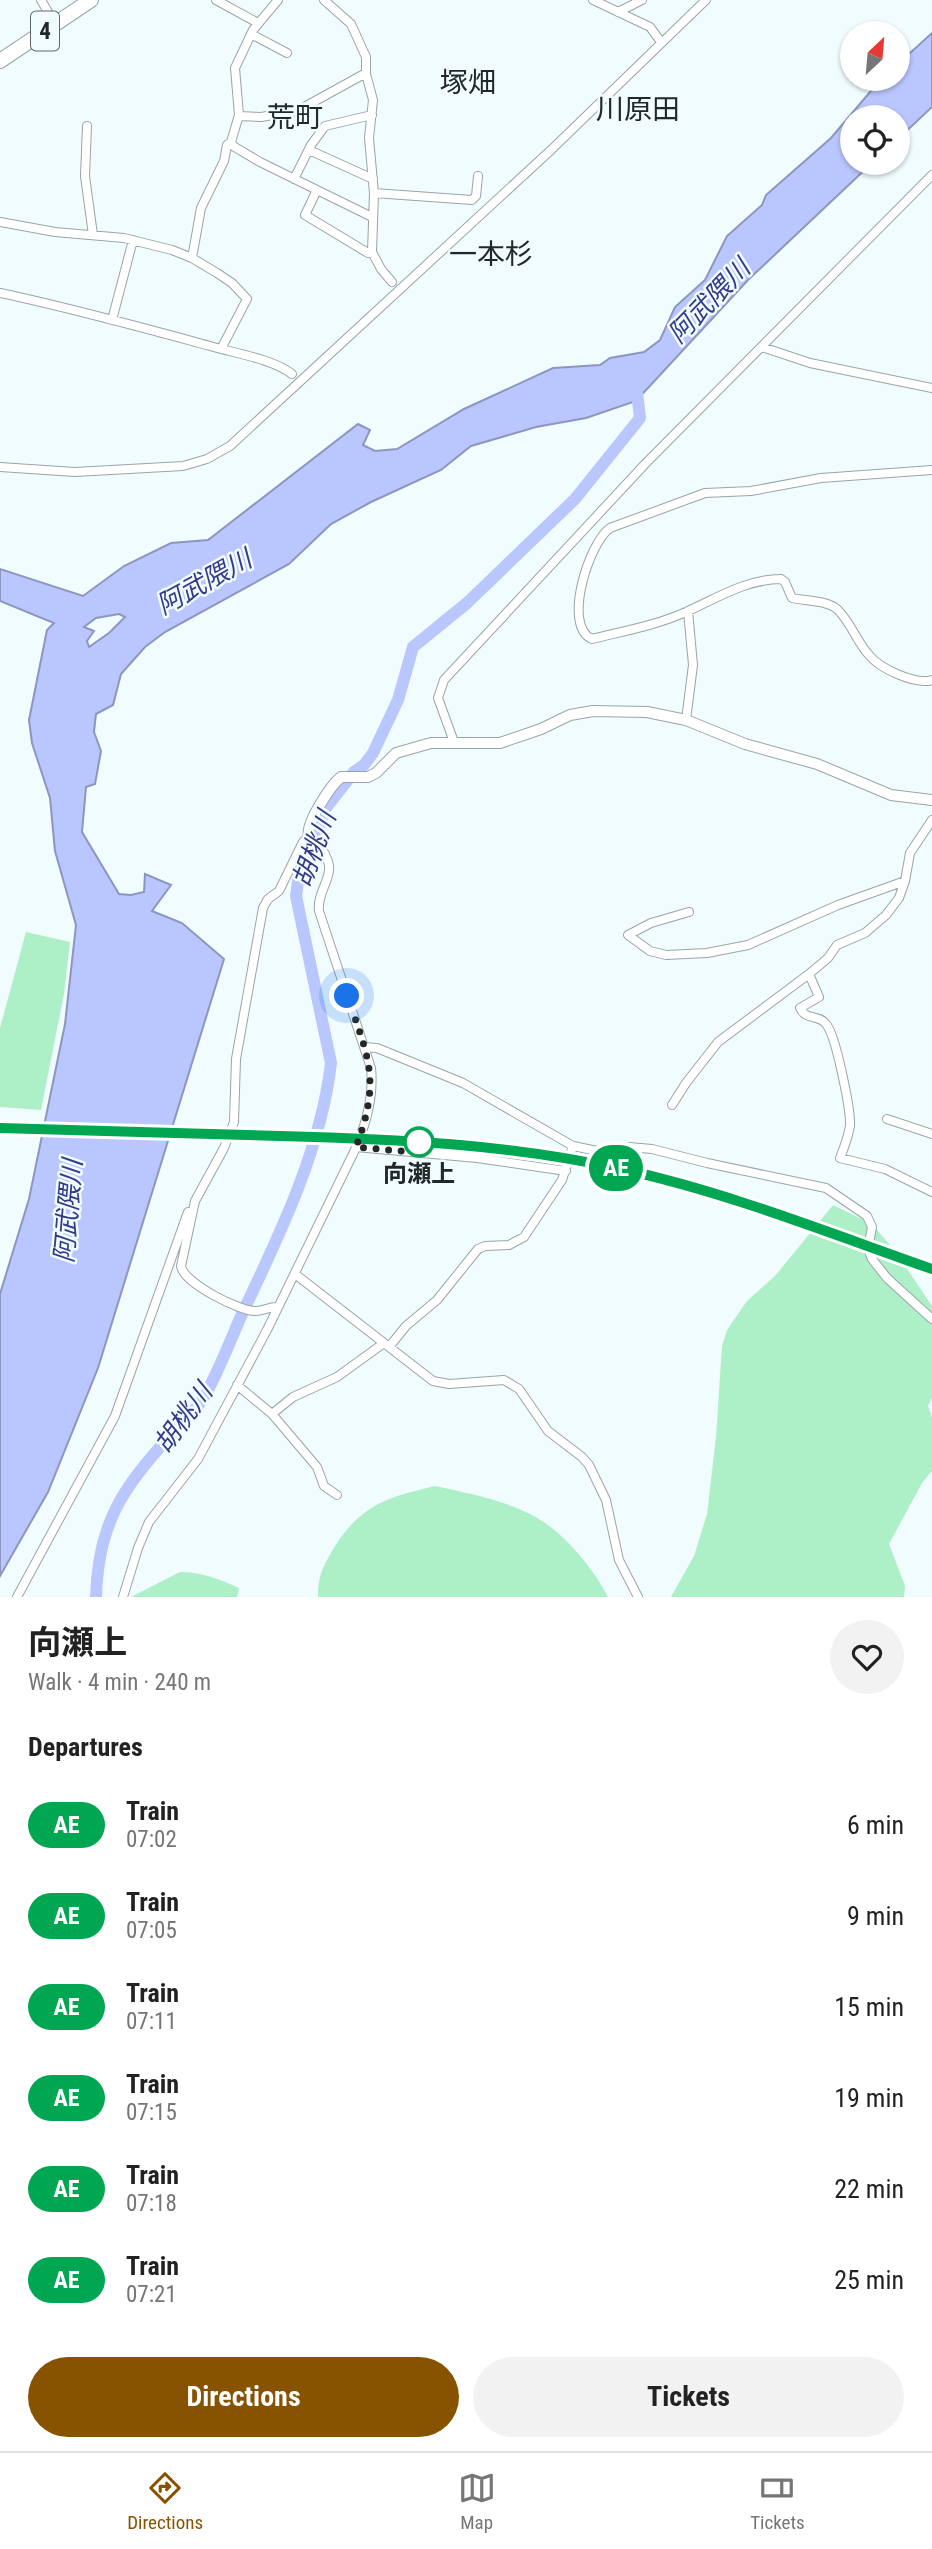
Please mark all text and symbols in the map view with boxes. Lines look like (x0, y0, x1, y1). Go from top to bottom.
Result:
road number: 4 (31, 12, 59, 50)
north arrow (840, 21, 910, 91)
map controls (840, 21, 910, 175)
district label: 塚畑 (440, 66, 496, 99)
district label: 川原田 (596, 93, 680, 126)
district label: 荒町 (267, 101, 323, 134)
button: locate (840, 105, 910, 175)
district label: 一本杉 (449, 238, 533, 271)
water label: 阿武隈川 (662, 251, 758, 349)
water label: 阿武隈川 (151, 542, 259, 620)
water label: 胡桃川 (287, 804, 342, 891)
your location (329, 978, 364, 1013)
marker: 向瀬上 (404, 1127, 434, 1157)
line badge: AE (584, 1145, 648, 1191)
text: AE (603, 1154, 629, 1182)
water label: 阿武隈川 (49, 1155, 88, 1264)
place label: 向瀬上 (383, 1160, 455, 1188)
water label: 胡桃川 (148, 1375, 220, 1458)
button: heart (830, 1620, 904, 1694)
text: 向瀬上 (28, 1623, 127, 1662)
text: Walk · 4 min · 240 m (28, 1669, 211, 1696)
text: Departures (28, 1732, 143, 1762)
text: Train (126, 1796, 179, 1826)
text: 6 min (847, 1810, 904, 1840)
text: AE (53, 1811, 80, 1839)
text: 07:02 (126, 1826, 177, 1853)
text: Train (126, 1887, 179, 1917)
text: 9 min (847, 1901, 904, 1931)
text: AE (53, 1902, 80, 1930)
text: 07:05 (126, 1917, 177, 1944)
text: Train (126, 1978, 179, 2008)
text: 15 min (834, 1992, 904, 2022)
text: AE (53, 1993, 80, 2021)
text: 07:11 (126, 2008, 177, 2035)
text: Train (126, 2069, 179, 2099)
text: 19 min (834, 2083, 904, 2113)
text: AE (53, 2084, 80, 2112)
text: 07:15 (126, 2099, 177, 2126)
text: Train (126, 2160, 179, 2190)
text: 22 min (834, 2174, 904, 2204)
text: AE (53, 2175, 80, 2203)
text: 07:18 (126, 2190, 177, 2217)
text: Train (126, 2251, 179, 2281)
text: 25 min (834, 2265, 904, 2295)
text: AE (53, 2266, 80, 2294)
text: 07:21 (126, 2281, 177, 2308)
button: Directions (28, 2357, 459, 2437)
button: Tickets (473, 2357, 904, 2437)
tab: Directions (127, 2469, 203, 2534)
tab: Map (458, 2469, 496, 2534)
tab: Tickets (750, 2469, 805, 2534)

